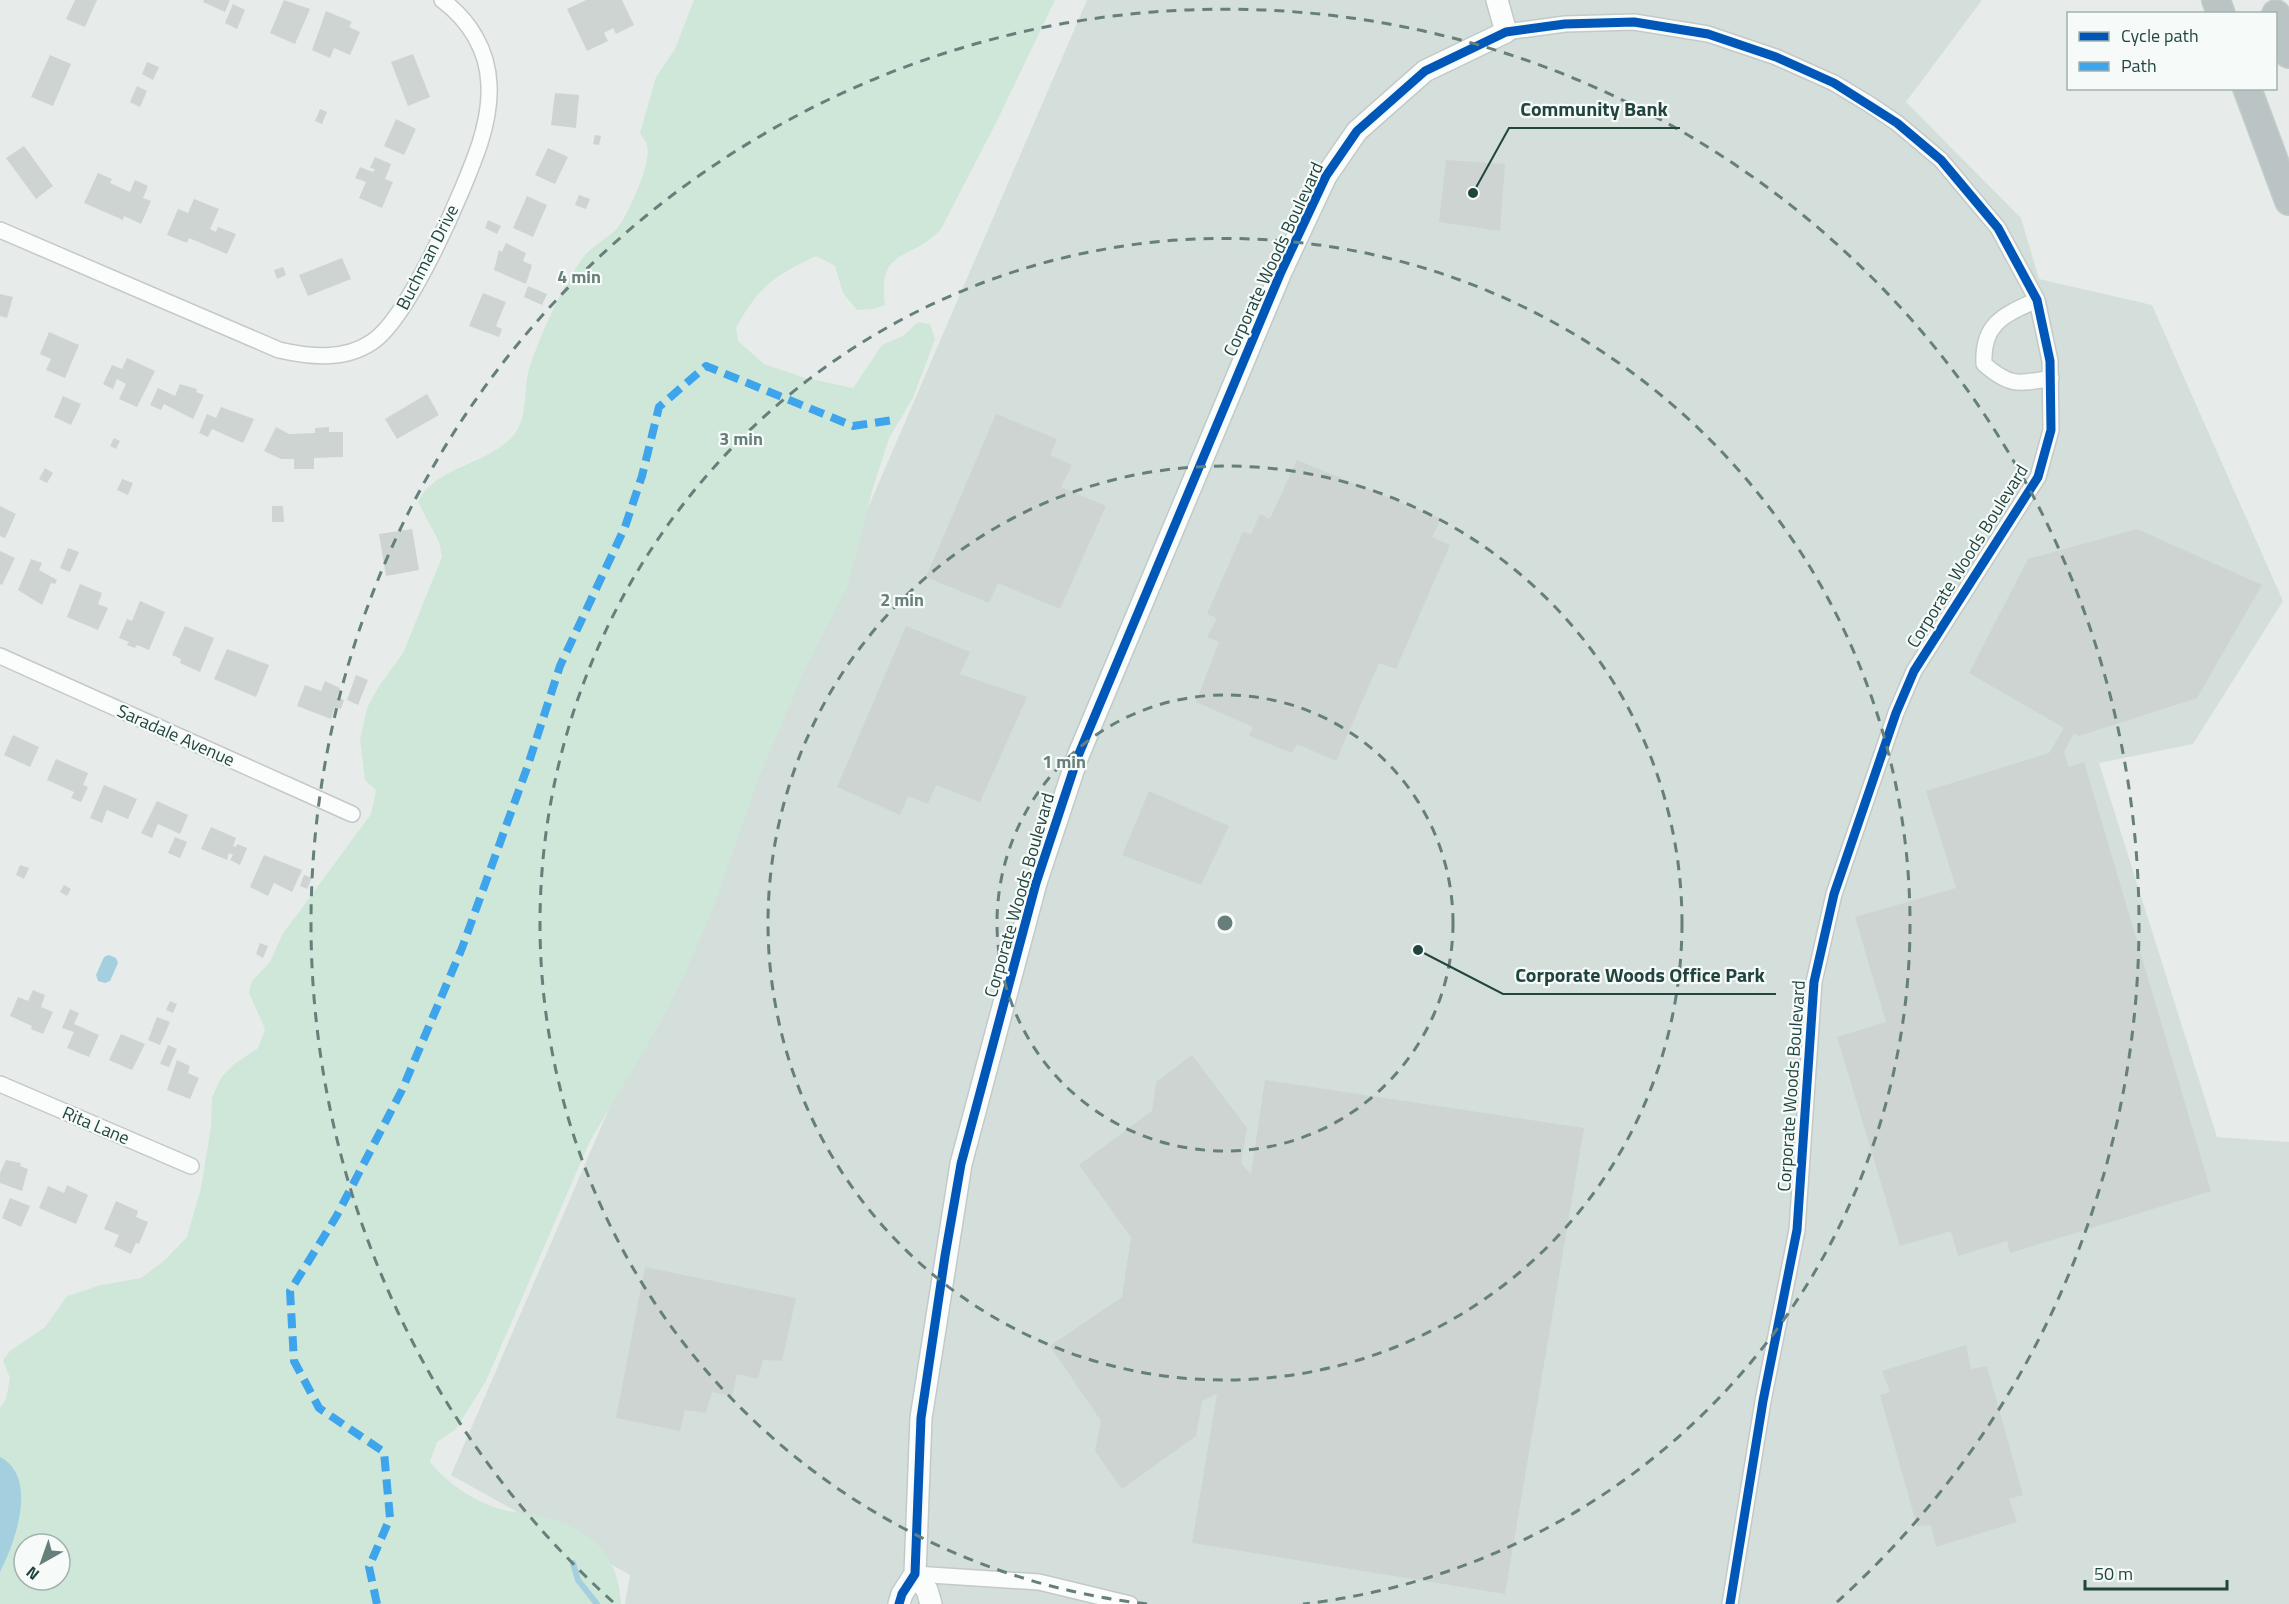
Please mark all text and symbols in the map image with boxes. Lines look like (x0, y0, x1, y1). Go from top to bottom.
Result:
legend (2067, 12, 2277, 90)
text: Cycle path (2121, 22, 2199, 49)
text: Path (2121, 52, 2157, 79)
callout: Community Bank (1509, 90, 1680, 128)
text: Community Bank (1520, 93, 1669, 124)
street label: Corporate Woods Boulevard (1216, 157, 1330, 361)
street label: Buchman Drive (389, 200, 465, 314)
text: 4 min (557, 263, 601, 290)
text: 3 min (719, 425, 763, 452)
street label: Corporate Woods Boulevard (1899, 459, 2035, 653)
text: 2 min (880, 586, 924, 613)
street label: Saradale Avenue (113, 697, 239, 773)
text: 1 min (1042, 748, 1086, 775)
street label: Corporate Woods Boulevard (977, 790, 1061, 1000)
centre of rings (1215, 913, 1235, 933)
callout: Corporate Woods Office Park (1503, 956, 1776, 994)
text: Corporate Woods Office Park (1515, 959, 1766, 990)
street label: Corporate Woods Boulevard (1770, 979, 1812, 1193)
street label: Rita Lane (58, 1099, 134, 1151)
north arrow (12, 1532, 72, 1592)
scale bar (2085, 1553, 2228, 1591)
text: 50 m (2094, 1560, 2133, 1587)
text: N (20, 1561, 44, 1586)

